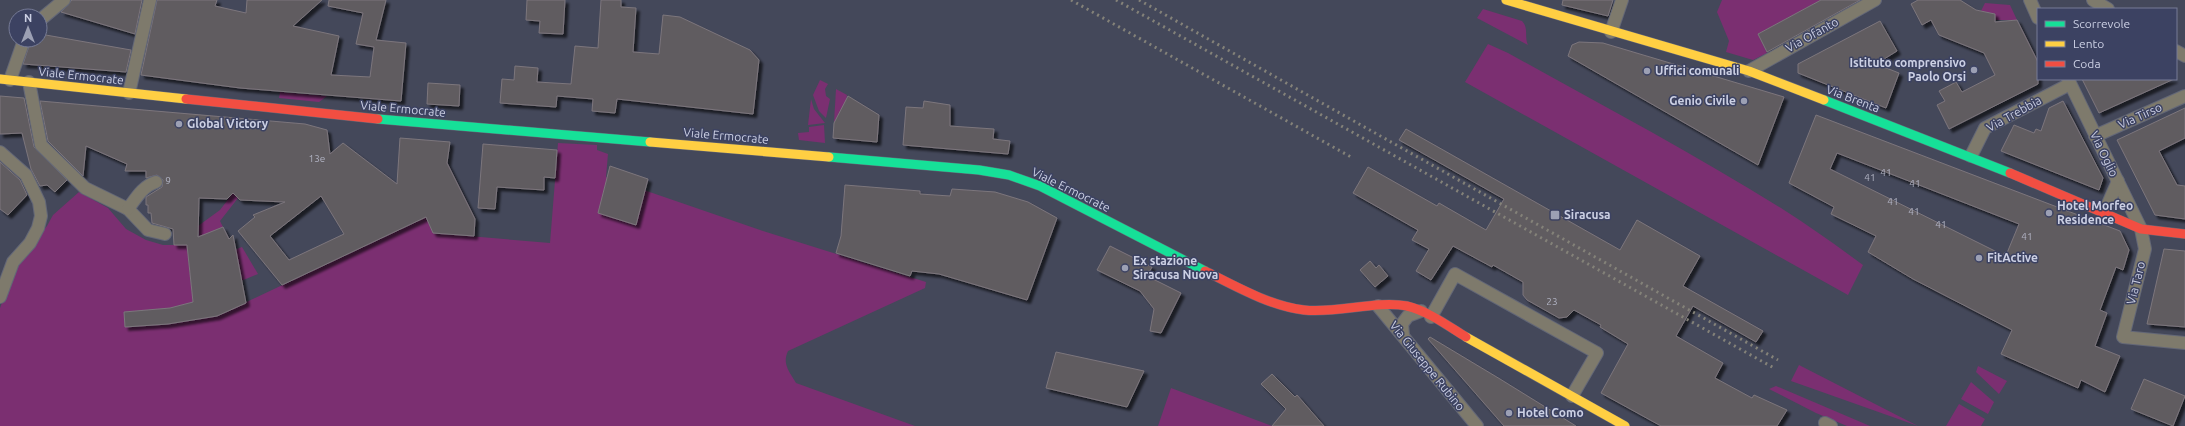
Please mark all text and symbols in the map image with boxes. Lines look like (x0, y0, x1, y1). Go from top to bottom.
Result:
north arrow (8, 8, 48, 48)
legend (2037, 8, 2177, 80)
text: N (24, 12, 32, 24)
street label: Via Ofanto (1783, 15, 1840, 54)
text: Scorrevole (2073, 17, 2130, 30)
text: Lento (2073, 37, 2104, 50)
place label: Istituto comprensivo Paolo Orsi (1849, 56, 1966, 83)
text: Coda (2073, 57, 2101, 70)
place label: Uffici comunali (1655, 64, 1739, 77)
street label: Viale Ermocrate (38, 65, 124, 86)
marker: Istituto comprensivo Paolo Orsi (1969, 65, 1979, 75)
marker: Uffici comunali (1642, 66, 1652, 76)
street label: Via Brenta (1825, 82, 1882, 115)
street label: Via Trebbia (1984, 93, 2043, 134)
place label: Genio Civile (1669, 94, 1736, 107)
marker: Genio Civile (1739, 96, 1749, 106)
street label: Viale Ermocrate (360, 98, 446, 119)
street label: Via Tirso (2116, 100, 2164, 131)
place label: Global Victory (187, 117, 269, 130)
marker: Global Victory (174, 119, 184, 129)
street label: Viale Ermocrate (683, 125, 769, 146)
street label: Via Oglio (2088, 129, 2121, 179)
house number: 13e (309, 153, 325, 164)
street label: Viale Ermocrate (1030, 165, 1113, 214)
house number: 41 (1880, 167, 1892, 178)
house number: 41 (1864, 172, 1876, 183)
house number: 9 (165, 175, 171, 186)
house number: 41 (1909, 178, 1921, 189)
house number: 41 (1887, 196, 1899, 207)
place label: Hotel Morfeo Residence (2057, 199, 2133, 226)
house number: 41 (1908, 206, 1920, 217)
place label: Siracusa (1564, 208, 1611, 221)
marker: Hotel Morfeo Residence (2044, 208, 2054, 218)
marker: Siracusa (1549, 209, 1561, 221)
house number: 41 (1935, 219, 1947, 230)
house number: 41 (2021, 231, 2033, 242)
place label: FitActive (1987, 251, 2038, 264)
marker: FitActive (1974, 253, 1984, 263)
place label: Ex stazione Siracusa Nuova (1133, 254, 1218, 281)
street label: Via Taro (2124, 260, 2147, 306)
marker: Ex stazione Siracusa Nuova (1120, 263, 1130, 273)
house number: 23 (1546, 296, 1558, 307)
street label: Via Giuseppe Rubino (1387, 318, 1467, 413)
place label: Hotel Como (1517, 406, 1584, 419)
marker: Hotel Como (1504, 408, 1514, 418)

